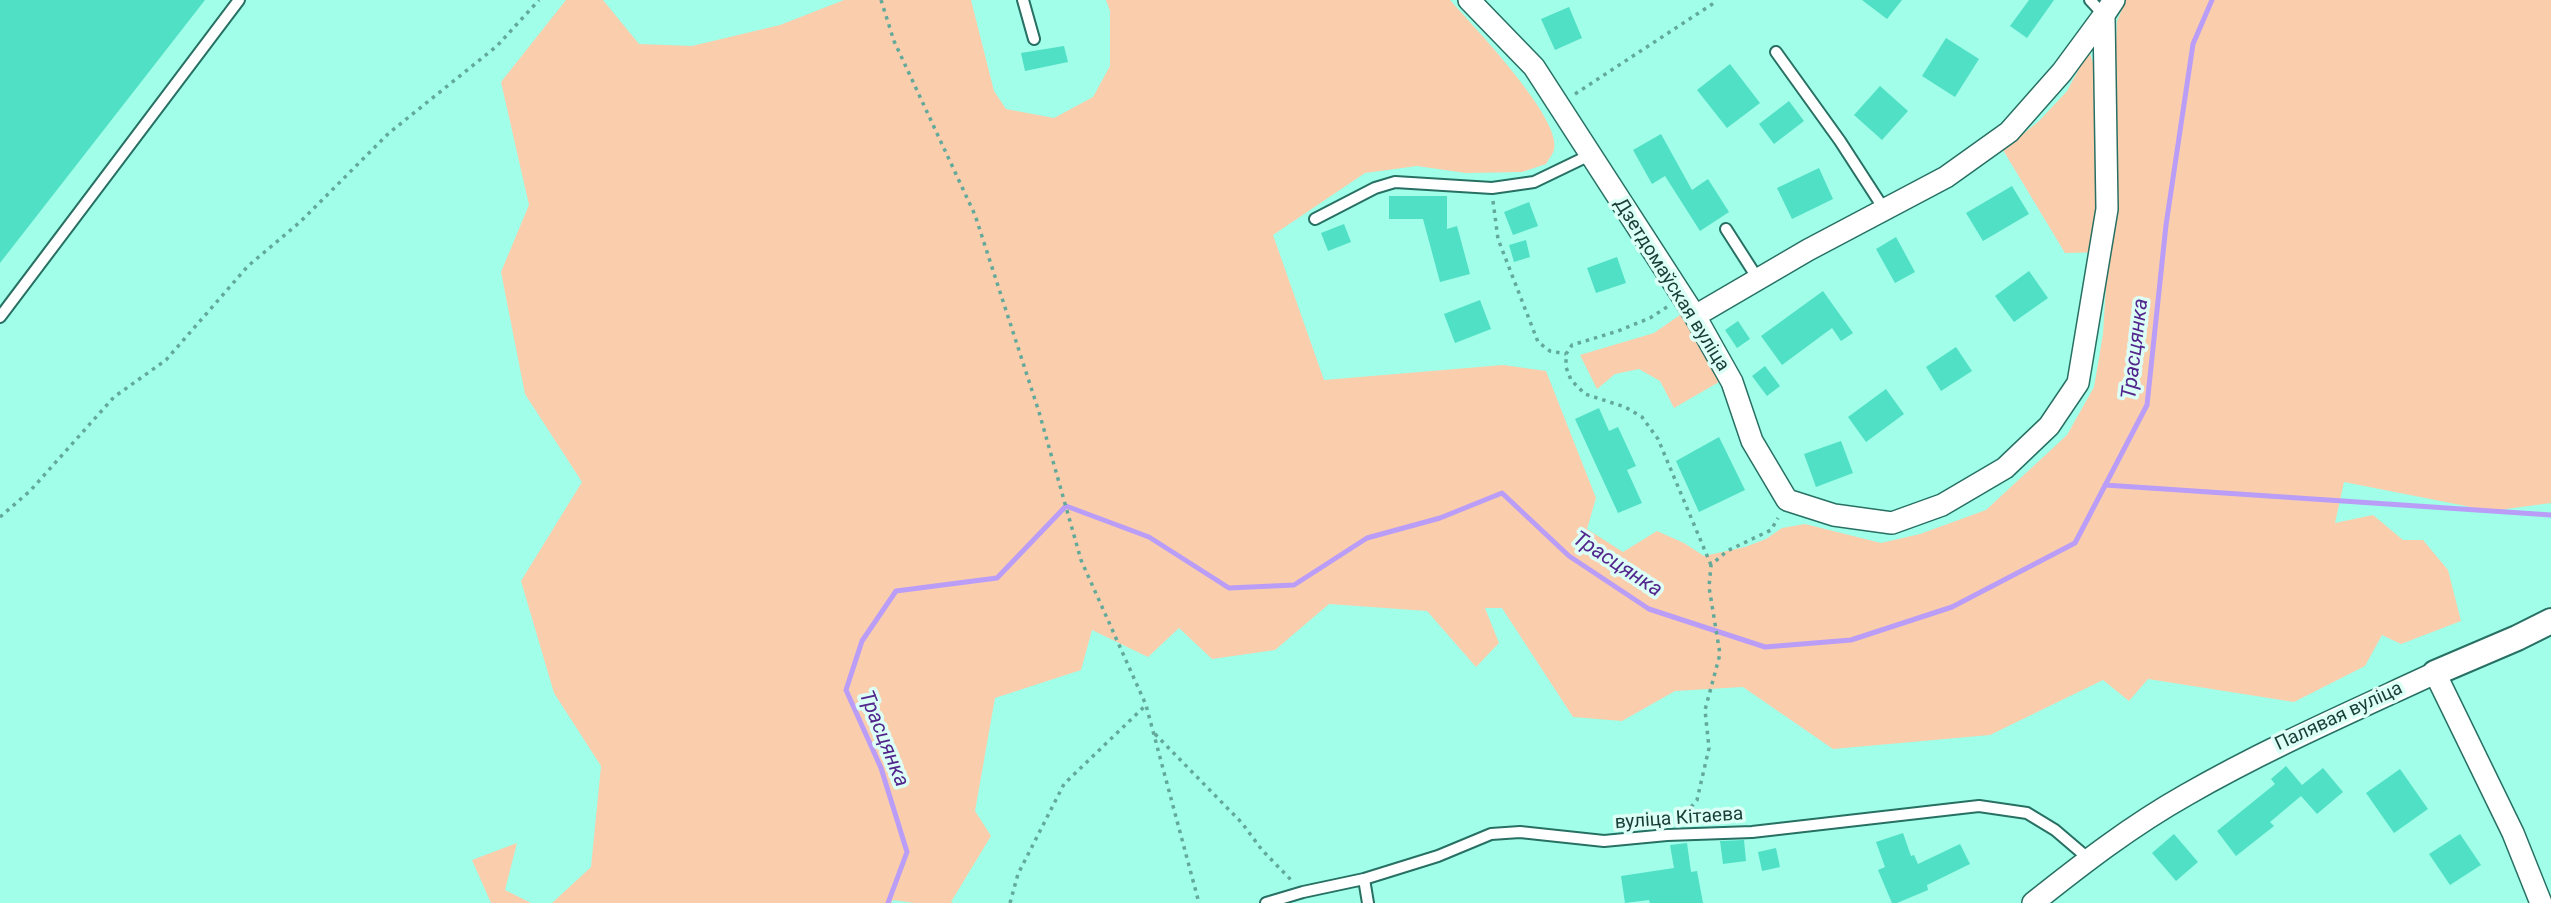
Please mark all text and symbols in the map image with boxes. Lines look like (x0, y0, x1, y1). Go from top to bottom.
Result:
street label: Дзетдомаўская вуліца (1608, 194, 1734, 376)
water label: Трасцянка (2117, 297, 2155, 401)
water label: Трасцянка (1568, 527, 1666, 603)
street label: Палявая вуліца (2272, 677, 2406, 757)
water label: Трасцянка (852, 687, 914, 791)
street label: вуліца Кітаева (1614, 803, 1744, 835)

